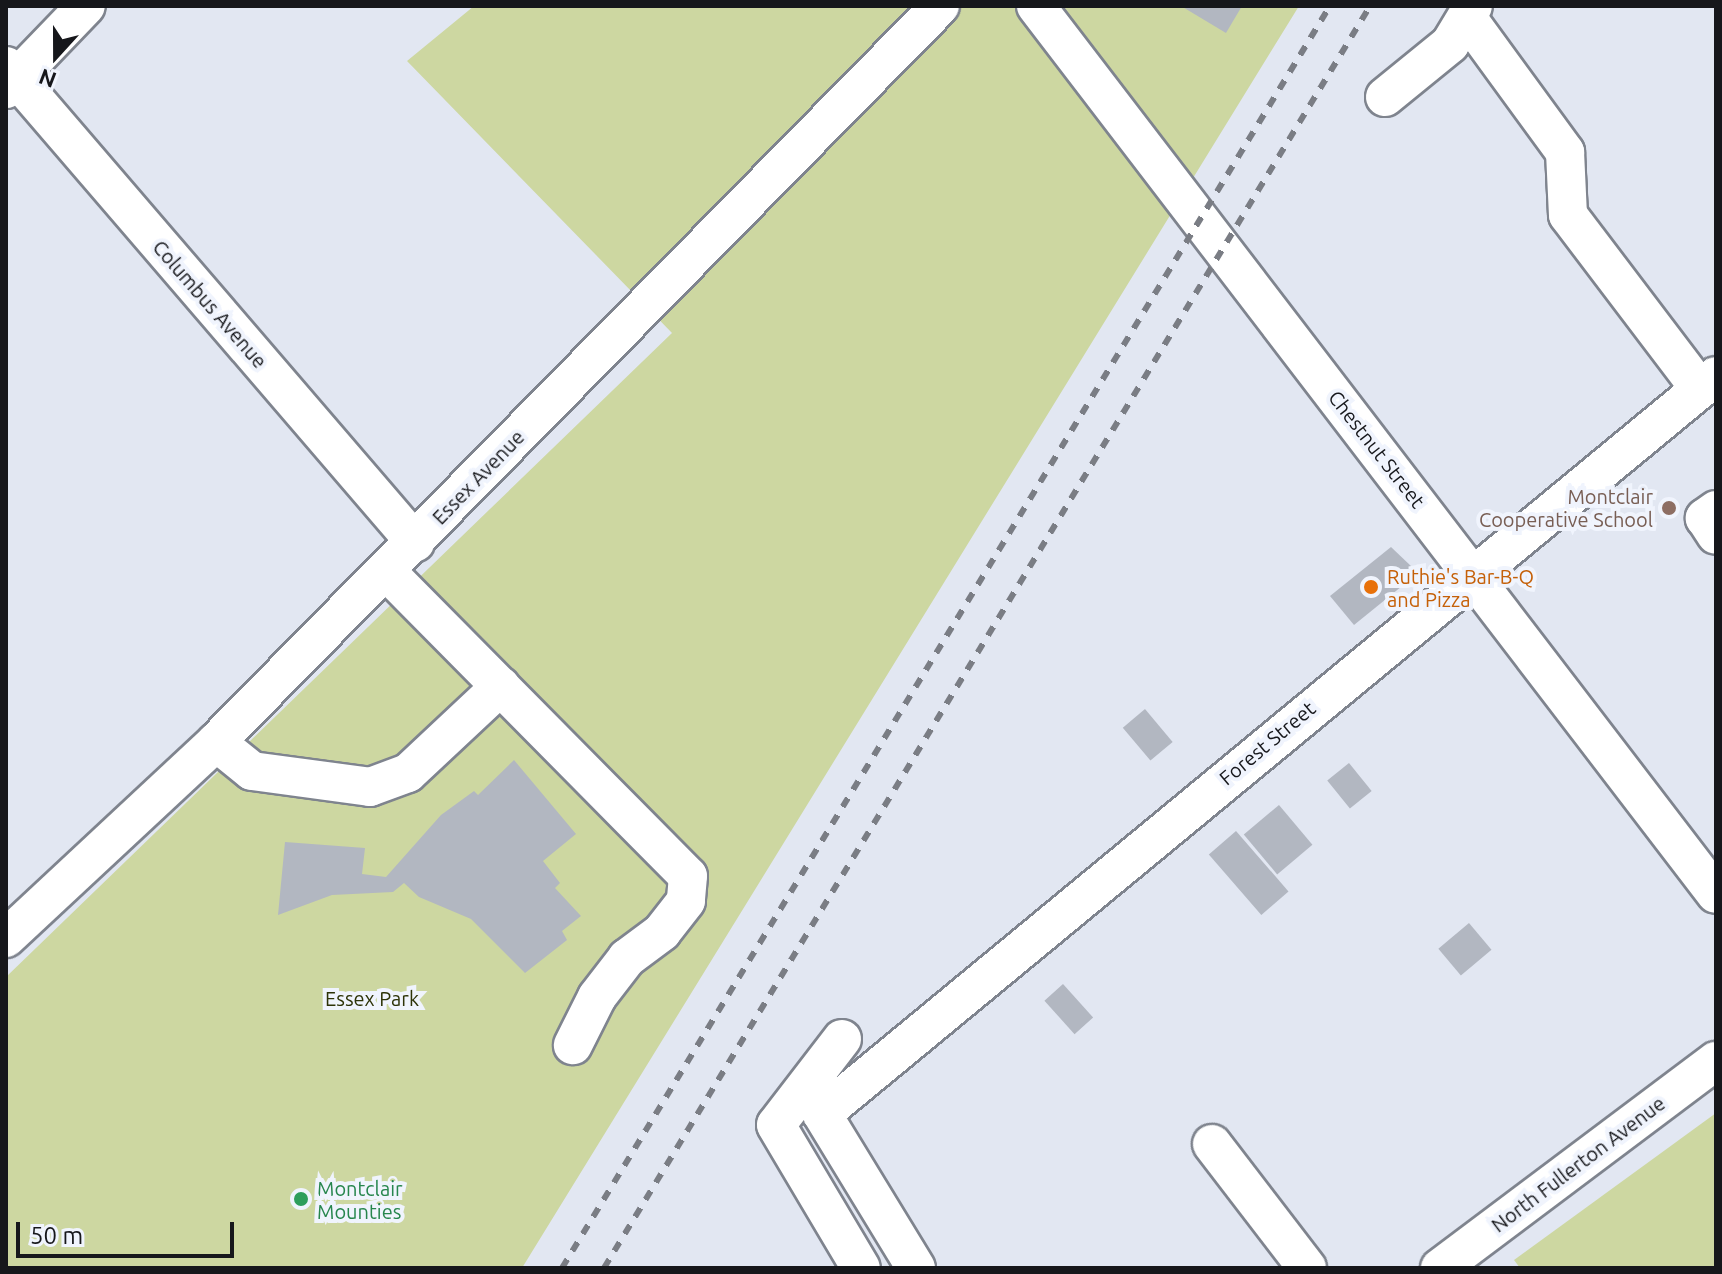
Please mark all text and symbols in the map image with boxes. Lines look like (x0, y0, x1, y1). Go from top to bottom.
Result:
north arrow (16, 16, 96, 96)
text: N (35, 64, 59, 93)
street label: Columbus Avenue (148, 235, 272, 373)
street label: Chestnut Street (1324, 386, 1430, 512)
street label: Essex Avenue (427, 425, 529, 529)
place label: Montclair Cooperative School (1479, 484, 1653, 531)
marker: Montclair Cooperative School (1660, 499, 1678, 517)
place label: Ruthie's Bar-B-Q and Pizza (1387, 564, 1534, 611)
marker: Ruthie's Bar-B-Q and Pizza (1362, 578, 1380, 596)
street label: Forest Street (1214, 696, 1320, 790)
park label: Essex Park (325, 986, 419, 1010)
street label: North Fullerton Avenue (1486, 1091, 1670, 1237)
place label: Montclair Mounties (317, 1176, 403, 1223)
marker: Montclair Mounties (292, 1190, 310, 1208)
scale bar (20, 1206, 238, 1256)
text: 50 m (30, 1222, 83, 1249)

